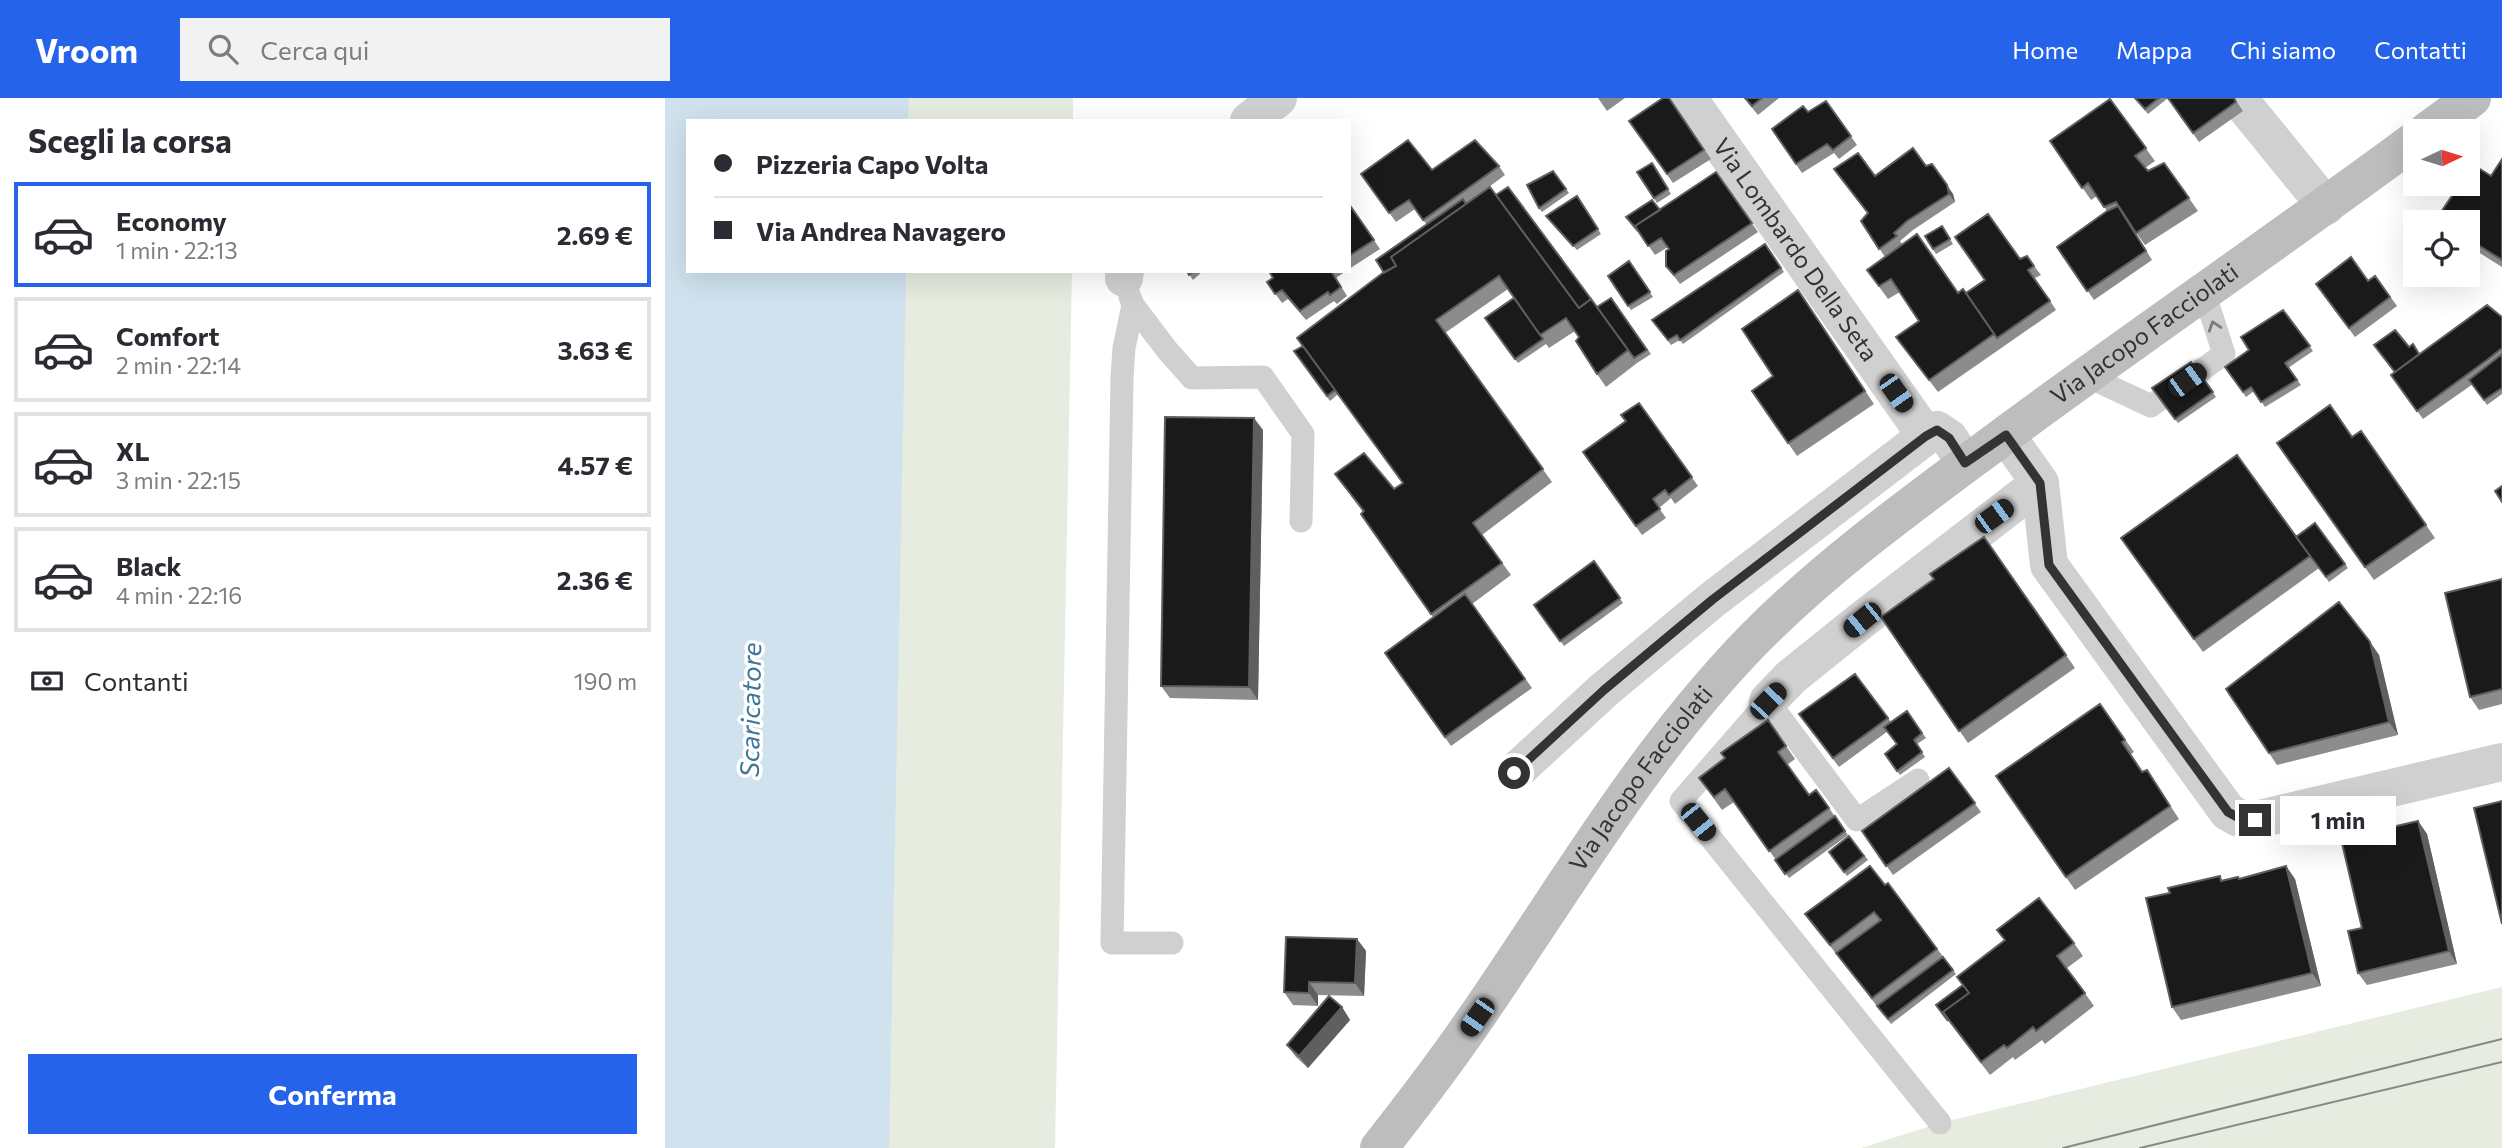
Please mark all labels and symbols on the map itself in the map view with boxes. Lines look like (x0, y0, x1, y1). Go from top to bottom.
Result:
north arrow (2403, 119, 2480, 196)
street label: Via Lombardo Della Seta (1708, 132, 1885, 366)
street label: Via Jacopo Facciolati (2044, 256, 2243, 410)
one-way arrow (2208, 320, 2223, 332)
car (2164, 359, 2211, 401)
car (1876, 370, 1917, 416)
car (1971, 495, 2018, 537)
car (1840, 599, 1885, 641)
water label: Scaricatore (733, 642, 766, 778)
street label: Via Jacopo Facciolati (1562, 679, 1718, 876)
car (1746, 679, 1791, 723)
route start (1498, 757, 1530, 789)
callout: 1 min (2279, 796, 2395, 844)
car (1677, 799, 1720, 845)
route end (2239, 804, 2271, 836)
car (1457, 994, 1498, 1040)

